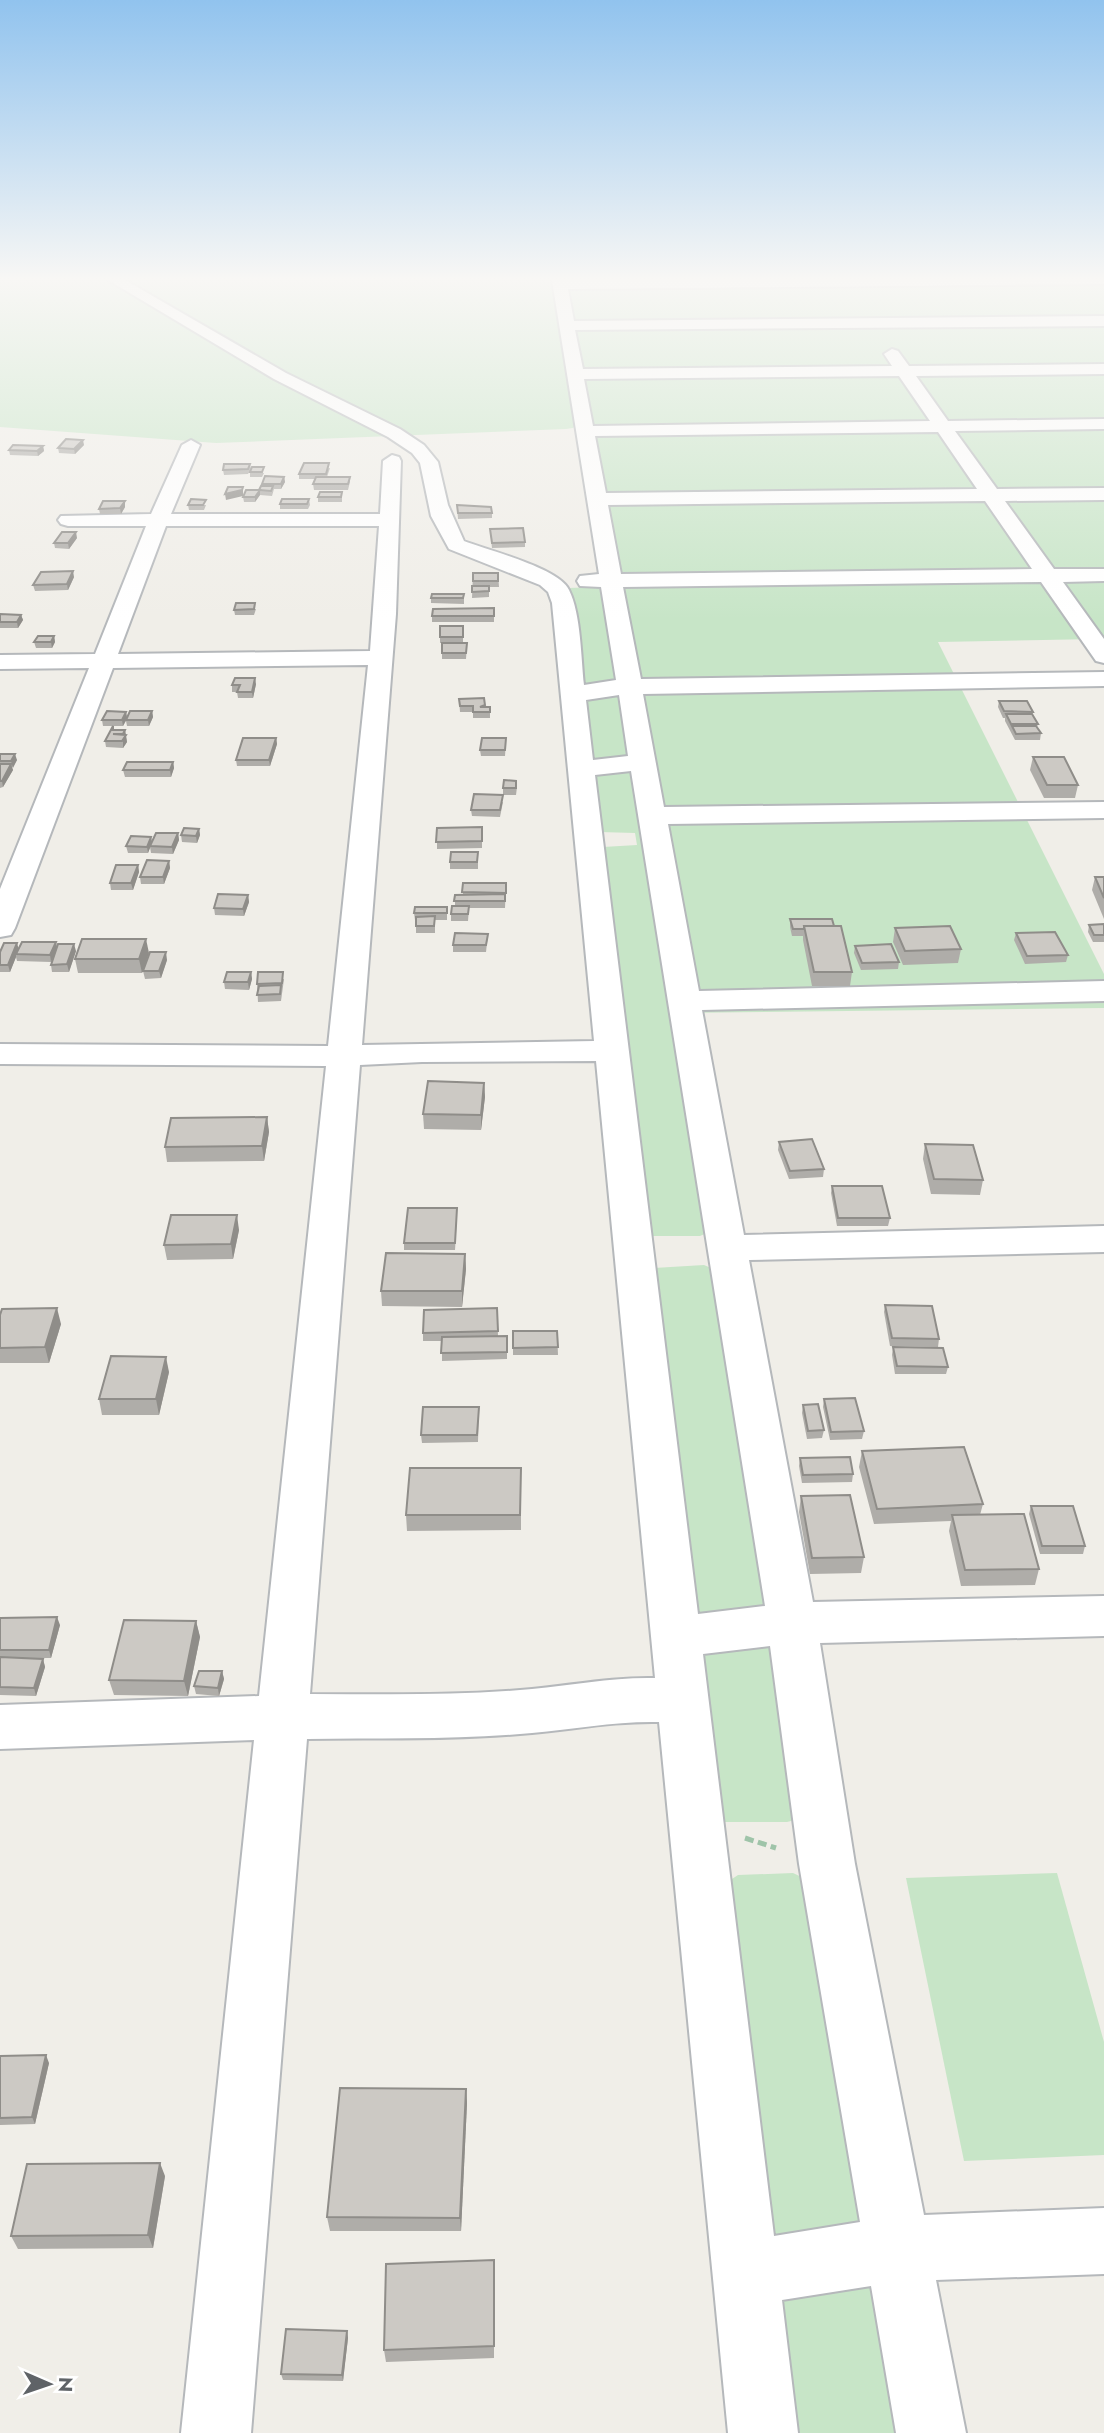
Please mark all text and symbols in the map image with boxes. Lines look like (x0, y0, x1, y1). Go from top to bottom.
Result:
north arrow (14, 2349, 84, 2419)
text: N (52, 2377, 79, 2393)

